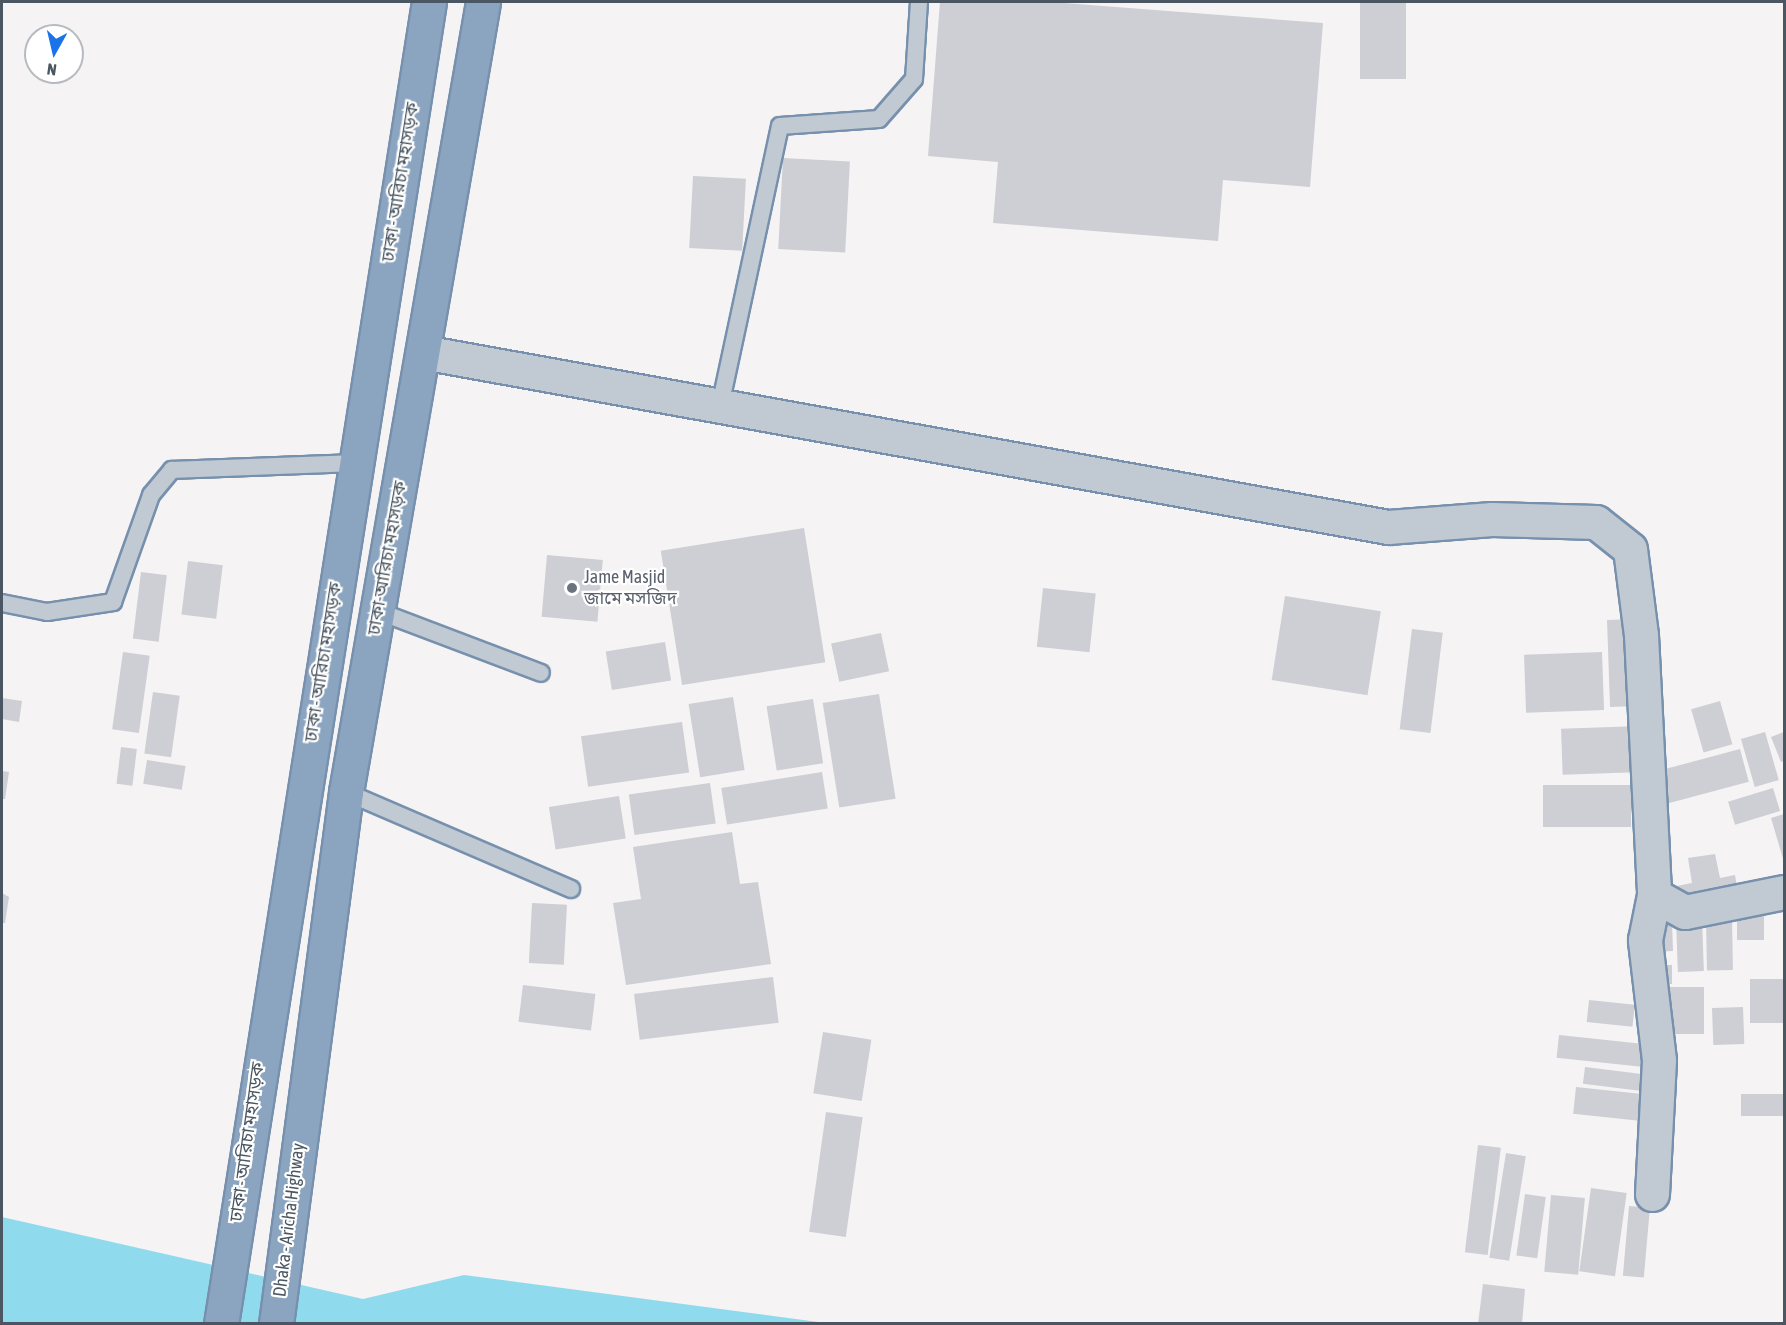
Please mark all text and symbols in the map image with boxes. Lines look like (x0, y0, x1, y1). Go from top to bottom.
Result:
north arrow (24, 24, 84, 84)
text: N (46, 60, 58, 79)
street label: ঢাকা - আরিচা মহাসড়ক (377, 101, 423, 263)
street label: ঢাকা-আরিচা মহাসড়ক (363, 479, 411, 637)
place label: Jame Masjid জামে মসজিদ (584, 567, 677, 610)
street label: ঢাকা - আরিচা মহাসড়ক (300, 581, 346, 743)
marker: Jame Masjid জামে মসজিদ (565, 581, 579, 595)
street label: ঢাকা - আরিচা মহাসড়ক (225, 1061, 269, 1223)
street label: Dhaka - Aricha Highway (269, 1142, 309, 1298)

